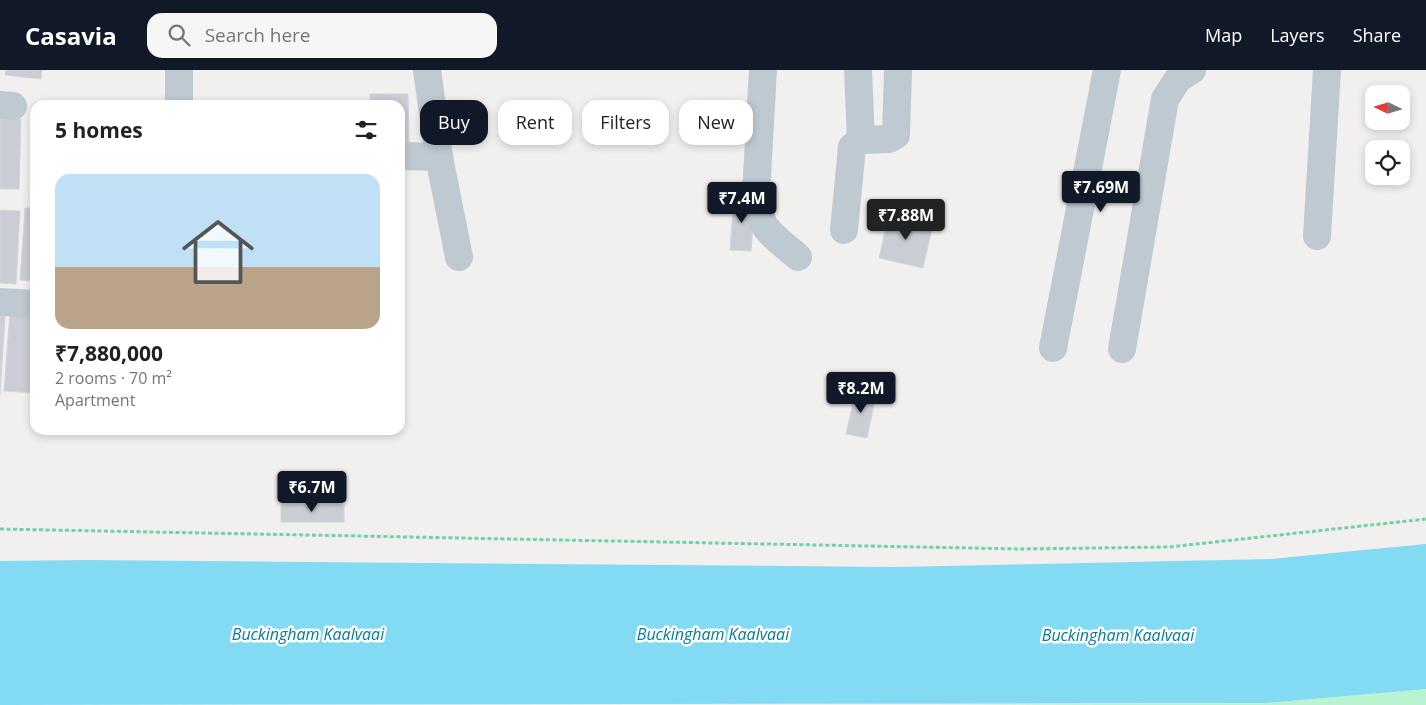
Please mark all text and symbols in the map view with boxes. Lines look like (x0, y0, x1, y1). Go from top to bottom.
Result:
search box (147, 13, 497, 58)
text: Casavia (25, 19, 117, 52)
icon: search (165, 21, 193, 49)
text: Search here (205, 22, 311, 48)
text: Map (1205, 23, 1242, 47)
text: Layers (1270, 23, 1325, 47)
text: Share (1353, 23, 1401, 47)
north arrow (1365, 85, 1410, 130)
map controls (1365, 85, 1410, 185)
chip: Buy (420, 100, 488, 145)
chip: Rent (498, 100, 572, 145)
chip: Filters (582, 100, 669, 145)
chip: New (679, 100, 753, 145)
text: 5 homes (55, 116, 143, 144)
icon: filters (352, 116, 380, 144)
button: locate (1365, 140, 1410, 185)
pin: ₹7.69M (1060, 170, 1142, 213)
text: ₹7.69M (1073, 176, 1129, 198)
pin: ₹7.4M (707, 182, 777, 224)
text: ₹7.4M (718, 187, 766, 209)
pin: ₹7.88M (865, 198, 947, 241)
text: ₹7.88M (878, 204, 934, 226)
icon: home (173, 207, 263, 297)
text: ₹7,880,000 (55, 339, 163, 367)
text: 2 rooms · 70 m² (55, 367, 172, 389)
pin: ₹8.2M (826, 372, 896, 414)
text: ₹8.2M (837, 377, 885, 399)
text: Apartment (55, 389, 135, 411)
pin: ₹6.7M (277, 470, 347, 513)
text: ₹6.7M (288, 476, 336, 498)
water label: Buckingham Kaalvaai (232, 623, 385, 645)
water label: Buckingham Kaalvaai (637, 623, 790, 645)
water label: Buckingham Kaalvaai (1042, 624, 1195, 646)

